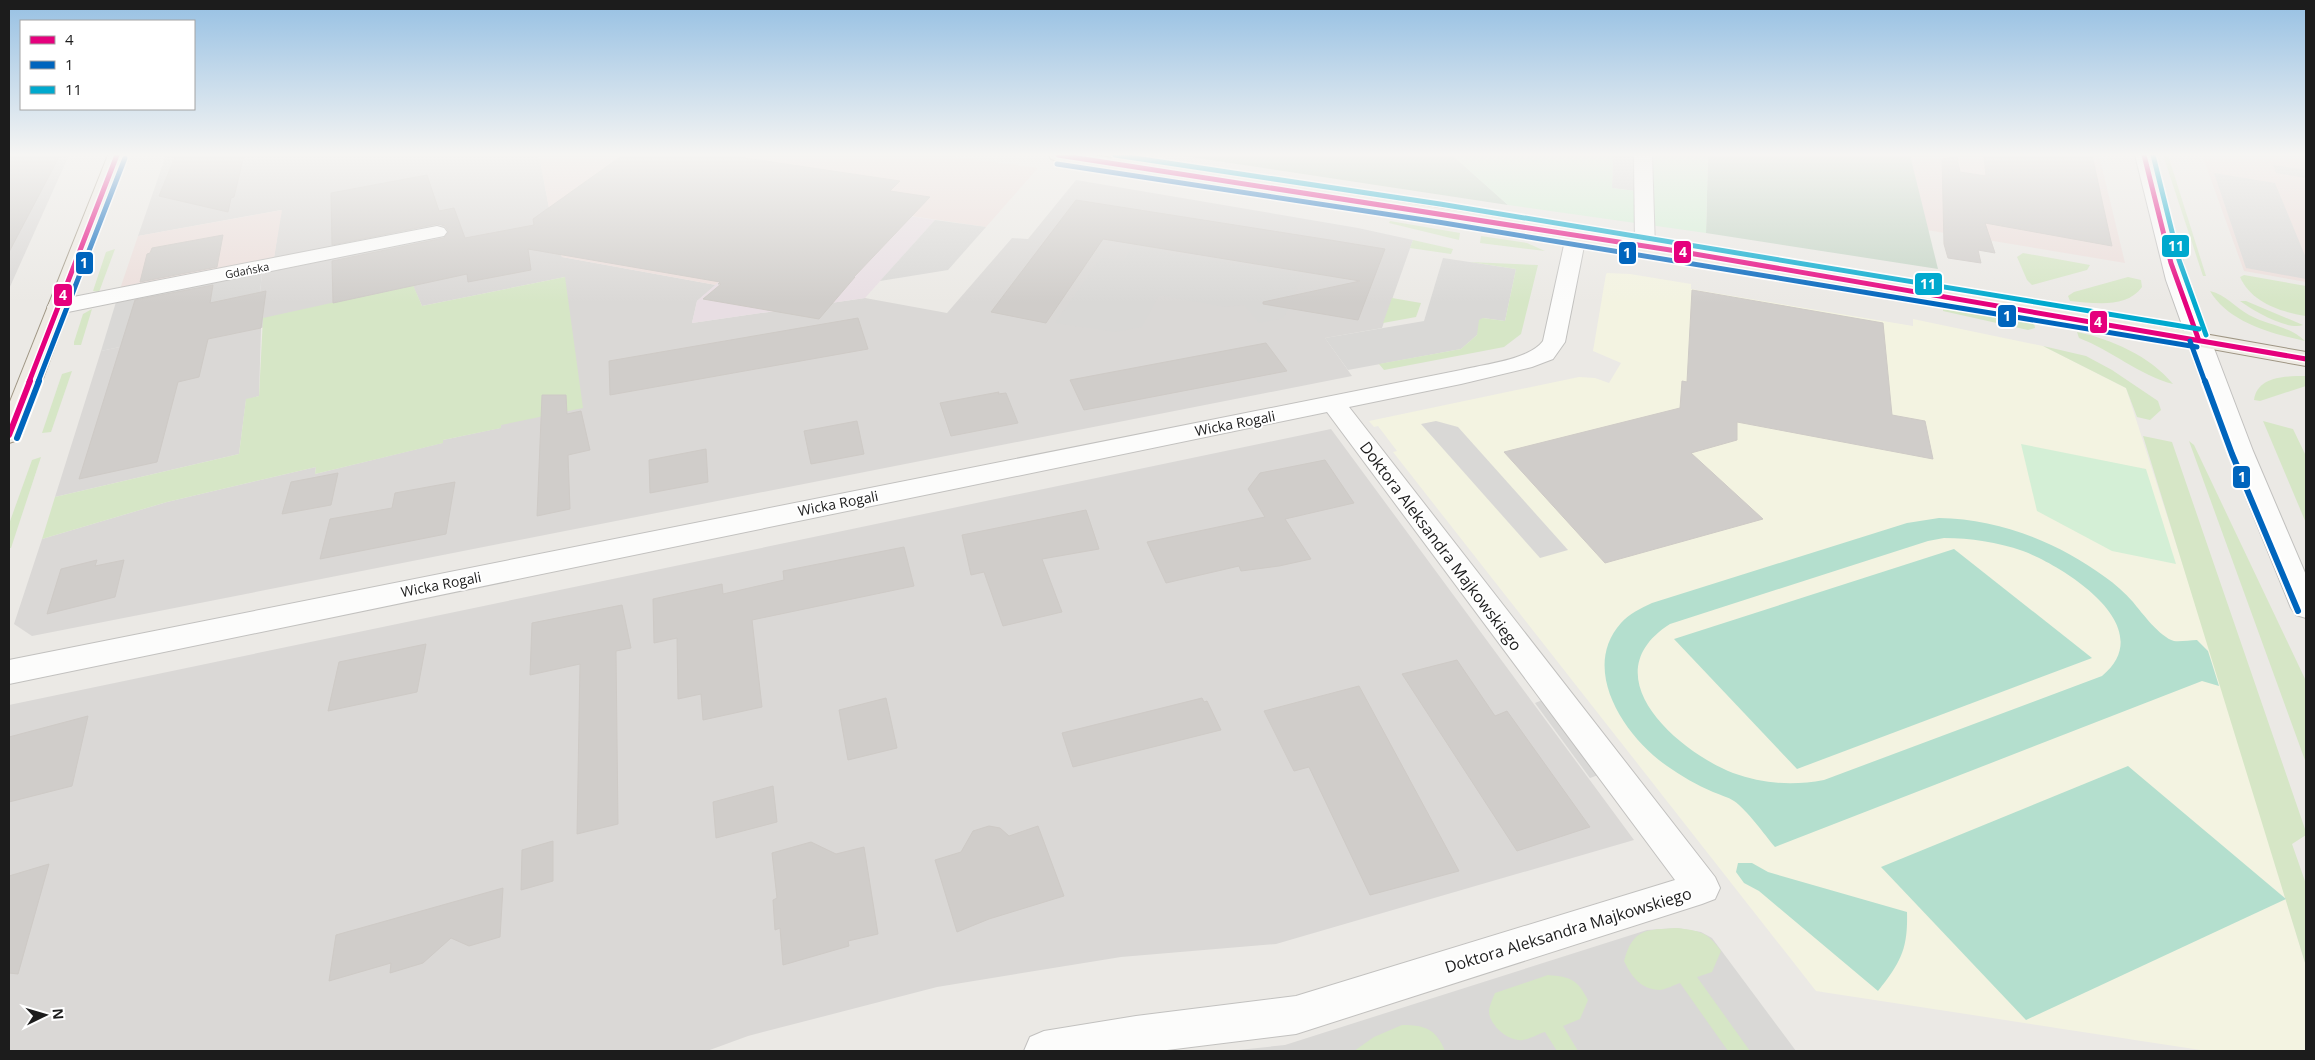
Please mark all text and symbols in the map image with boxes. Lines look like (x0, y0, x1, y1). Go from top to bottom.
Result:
legend (20, 20, 195, 110)
text: 4 (65, 29, 74, 49)
text: 1 (65, 54, 74, 74)
text: 11 (65, 79, 82, 99)
line badge: 11 (2161, 234, 2190, 258)
text: 11 (2168, 236, 2184, 255)
line badge: 4 (1673, 240, 1692, 264)
line badge: 1 (1618, 241, 1637, 265)
text: 4 (1679, 242, 1687, 261)
text: 1 (1623, 243, 1631, 262)
line badge: 1 (75, 251, 94, 275)
text: 1 (80, 253, 88, 272)
street label: Gdańska (224, 258, 270, 282)
line badge: 11 (1914, 272, 1943, 296)
text: 11 (1920, 274, 1936, 293)
line badge: 4 (53, 283, 73, 307)
text: 4 (59, 285, 67, 304)
line badge: 1 (1997, 304, 2017, 328)
text: 1 (2003, 306, 2011, 325)
line badge: 4 (2089, 310, 2108, 334)
text: 4 (2094, 312, 2102, 331)
street label: Wicka Rogali (1193, 406, 1277, 440)
street label: Doktora Aleksandra Majkowskiego (1355, 437, 1527, 655)
line badge: 1 (2232, 465, 2251, 489)
text: 1 (2238, 467, 2246, 486)
street label: Wicka Rogali (796, 486, 880, 520)
street label: Wicka Rogali (399, 567, 483, 601)
street label: Doktora Aleksandra Majkowskiego (1442, 882, 1694, 978)
north arrow (20, 990, 70, 1040)
text: N (48, 1007, 68, 1020)

